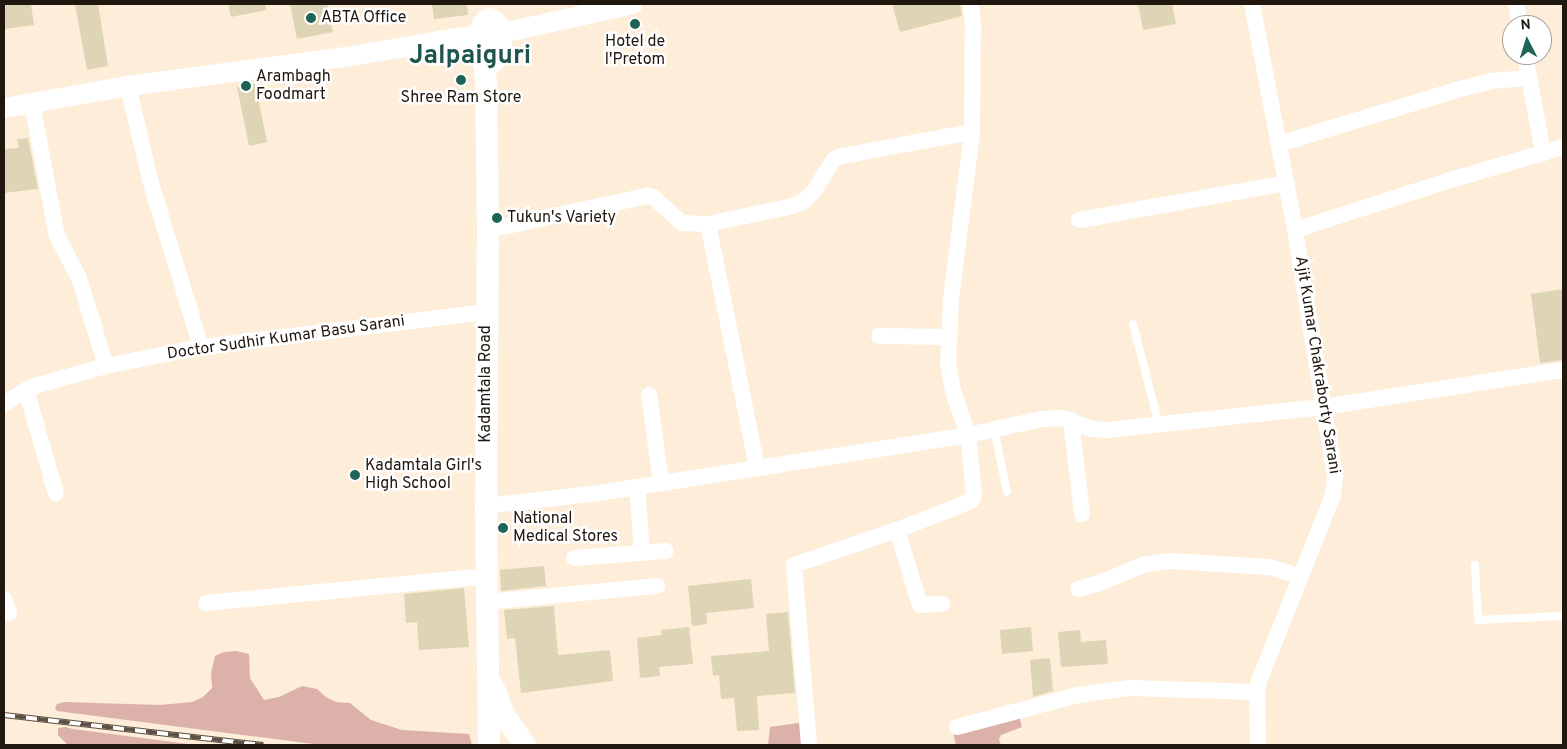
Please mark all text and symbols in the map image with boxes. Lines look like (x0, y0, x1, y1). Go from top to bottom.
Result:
place label: ABTA Office (321, 8, 407, 28)
marker: ABTA Office (305, 12, 317, 24)
north arrow (1502, 15, 1552, 65)
text: N (1520, 17, 1531, 34)
marker: Hotel de l'Pretom (629, 18, 641, 30)
place label: Hotel de l'Pretom (605, 32, 665, 70)
district label: Jalpaiguri (409, 41, 531, 73)
place label: Arambagh Foodmart (256, 67, 331, 105)
marker: Shree Ram Store (455, 74, 467, 86)
marker: Arambagh Foodmart (240, 80, 252, 92)
place label: Shree Ram Store (401, 88, 521, 108)
place label: Tukun's Variety (507, 208, 617, 228)
marker: Tukun's Variety (491, 212, 503, 224)
street label: Ajit Kumar Chakraborty Sarani (1290, 255, 1344, 475)
street label: Doctor Sudhir Kumar Basu Sarani (166, 312, 406, 364)
street label: Kadamtala Road (476, 325, 496, 443)
place label: Kadamtala Girl's High School (365, 456, 482, 494)
marker: Kadamtala Girl's High School (349, 469, 361, 481)
place label: National Medical Stores (513, 509, 618, 547)
marker: National Medical Stores (497, 522, 509, 534)

